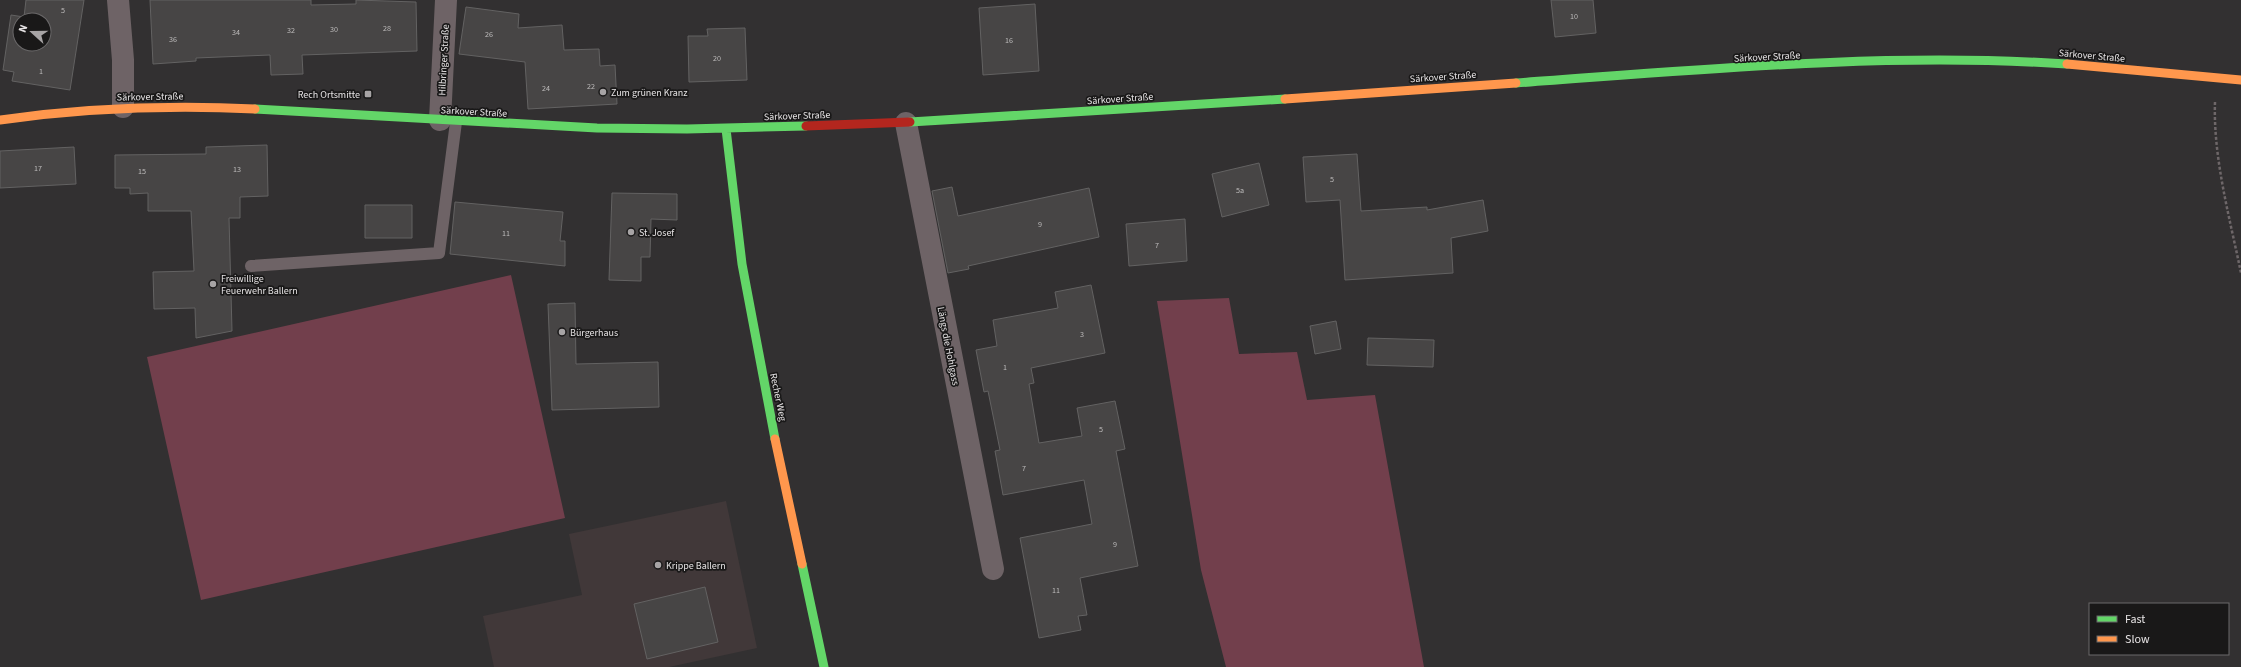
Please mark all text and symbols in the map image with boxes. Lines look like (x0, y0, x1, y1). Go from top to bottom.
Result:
house number: 5 (61, 5, 65, 16)
house number: 10 (1570, 11, 1578, 22)
north arrow (12, 12, 52, 52)
text: N (15, 22, 31, 35)
house number: 28 (383, 23, 391, 34)
house number: 30 (330, 24, 338, 35)
street label: Hilbringer Straße (435, 24, 453, 96)
house number: 32 (287, 25, 295, 36)
house number: 34 (232, 27, 240, 38)
house number: 26 (485, 29, 493, 40)
house number: 36 (169, 34, 177, 45)
house number: 16 (1005, 35, 1013, 46)
street label: Särkover Straße (2058, 46, 2126, 66)
street label: Särkover Straße (1733, 48, 1801, 66)
house number: 20 (713, 53, 721, 64)
house number: 1 (39, 66, 43, 77)
street label: Särkover Straße (1409, 68, 1477, 86)
house number: 22 (587, 81, 595, 92)
house number: 24 (542, 83, 550, 94)
place label: Zum grünen Kranz (611, 86, 688, 100)
marker: Zum grünen Kranz (598, 87, 608, 97)
place label: Rech Ortsmitte (298, 88, 360, 102)
street label: Särkover Straße (117, 89, 183, 105)
marker: Rech Ortsmitte (363, 89, 373, 99)
street label: Särkover Straße (1086, 90, 1154, 108)
street label: Särkover Straße (440, 103, 508, 121)
street label: Särkover Straße (764, 108, 831, 124)
house number: 17 (34, 163, 42, 174)
house number: 13 (233, 164, 241, 175)
house number: 15 (138, 166, 146, 177)
house number: 5 (1330, 174, 1334, 185)
house number: 5a (1236, 185, 1244, 196)
house number: 9 (1038, 219, 1042, 230)
place label: St. Josef (639, 226, 675, 240)
marker: St. Josef (626, 227, 636, 237)
house number: 11 (502, 228, 510, 239)
house number: 7 (1155, 240, 1159, 251)
place label: Freiwillige Feuerwehr Ballern (221, 272, 298, 298)
marker: Freiwillige Feuerwehr Ballern (208, 279, 218, 289)
street label: Längs die Hohlgass (934, 306, 963, 387)
place label: Bürgerhaus (570, 326, 618, 340)
marker: Bürgerhaus (557, 327, 567, 337)
house number: 3 (1080, 329, 1084, 340)
house number: 1 (1003, 362, 1007, 373)
street label: Recher Weg (766, 372, 790, 423)
house number: 5 (1099, 424, 1103, 435)
house number: 7 (1022, 463, 1026, 474)
house number: 9 (1113, 539, 1117, 550)
place label: Krippe Ballern (666, 559, 726, 573)
marker: Krippe Ballern (653, 560, 663, 570)
house number: 11 (1052, 585, 1060, 596)
legend (2089, 603, 2229, 655)
text: Fast (2125, 611, 2145, 628)
text: Slow (2125, 631, 2150, 648)

